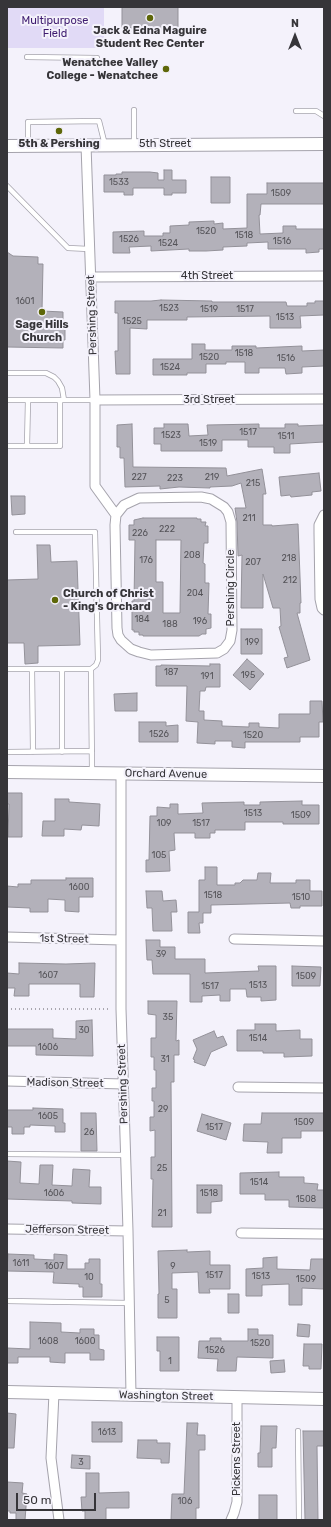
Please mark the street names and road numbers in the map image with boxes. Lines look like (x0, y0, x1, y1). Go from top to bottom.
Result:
street label: 5th Street (139, 137, 191, 151)
street label: 4th Street (181, 269, 233, 283)
street label: Pershing Street (84, 275, 100, 355)
street label: 3rd Street (183, 393, 235, 407)
street label: Pershing Circle (224, 549, 238, 627)
street label: Orchard Avenue (125, 767, 207, 781)
street label: 1st Street (39, 932, 89, 946)
street label: Pershing Street (115, 1044, 131, 1124)
street label: Madison Street (26, 1076, 104, 1090)
street label: Jefferson Street (25, 1223, 109, 1237)
street label: Washington Street (119, 1389, 213, 1403)
street label: Pickens Street (230, 1422, 244, 1496)

